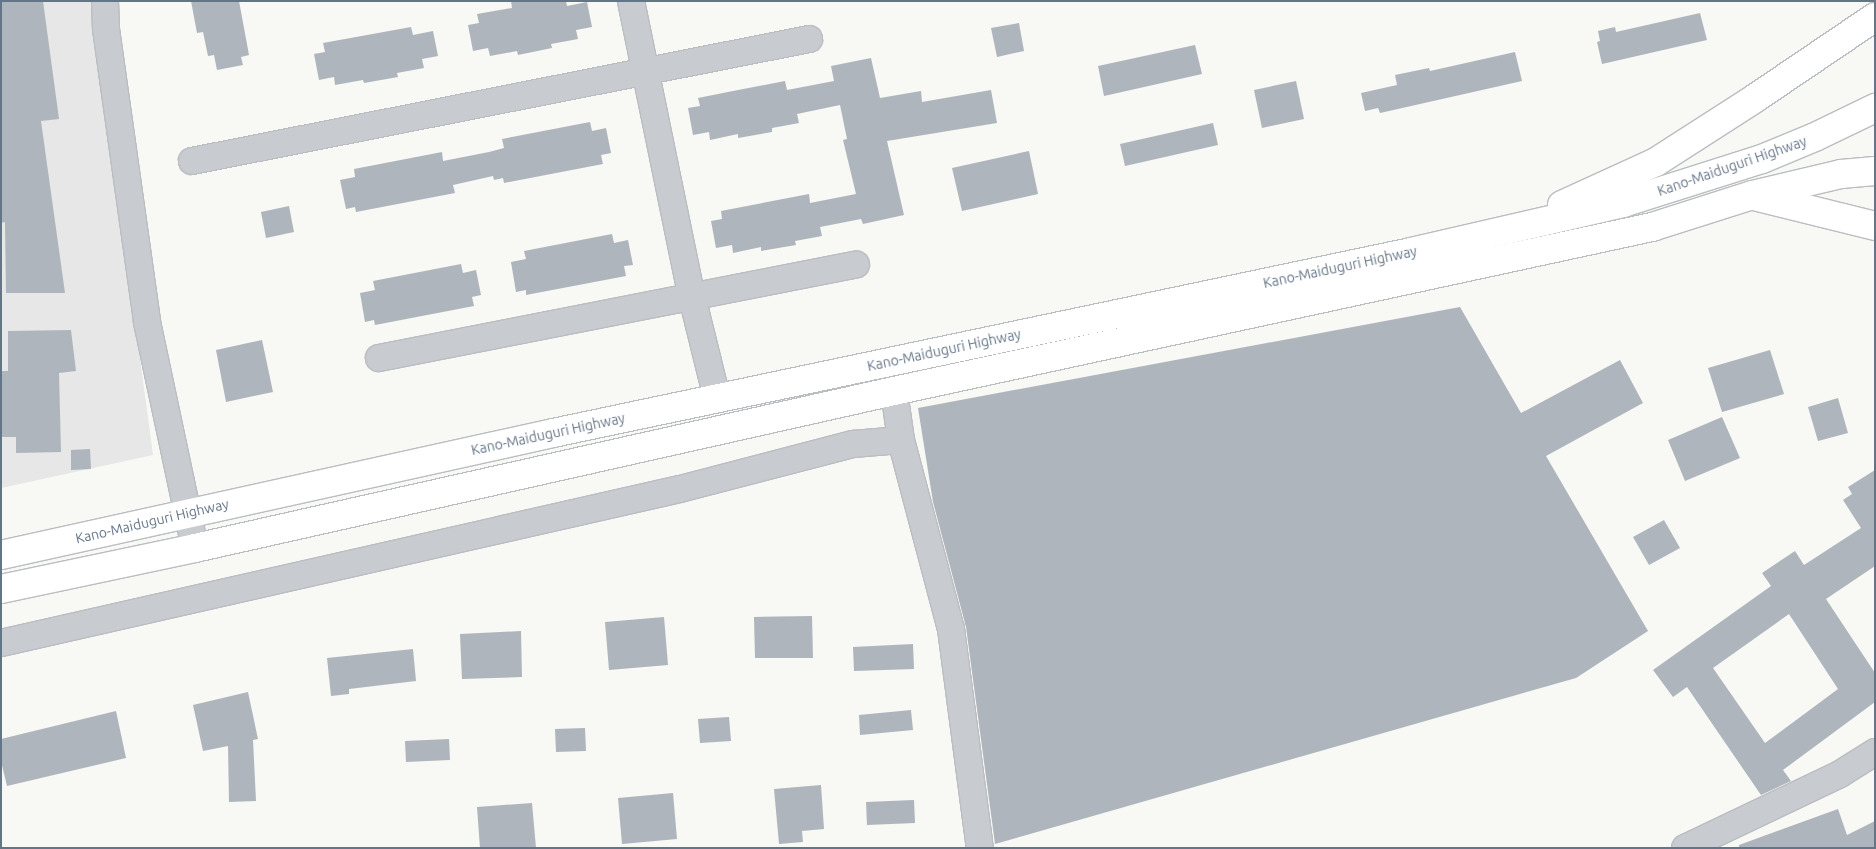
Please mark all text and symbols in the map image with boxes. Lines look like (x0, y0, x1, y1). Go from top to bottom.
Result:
street label: Kano-Maiduguri Highway (1655, 133, 1809, 199)
street label: Kano-Maiduguri Highway (1262, 242, 1418, 292)
street label: Kano-Maiduguri Highway (866, 325, 1022, 375)
street label: Kano-Maiduguri Highway (470, 409, 626, 459)
street label: Kano-Maiduguri Highway (74, 495, 230, 547)

